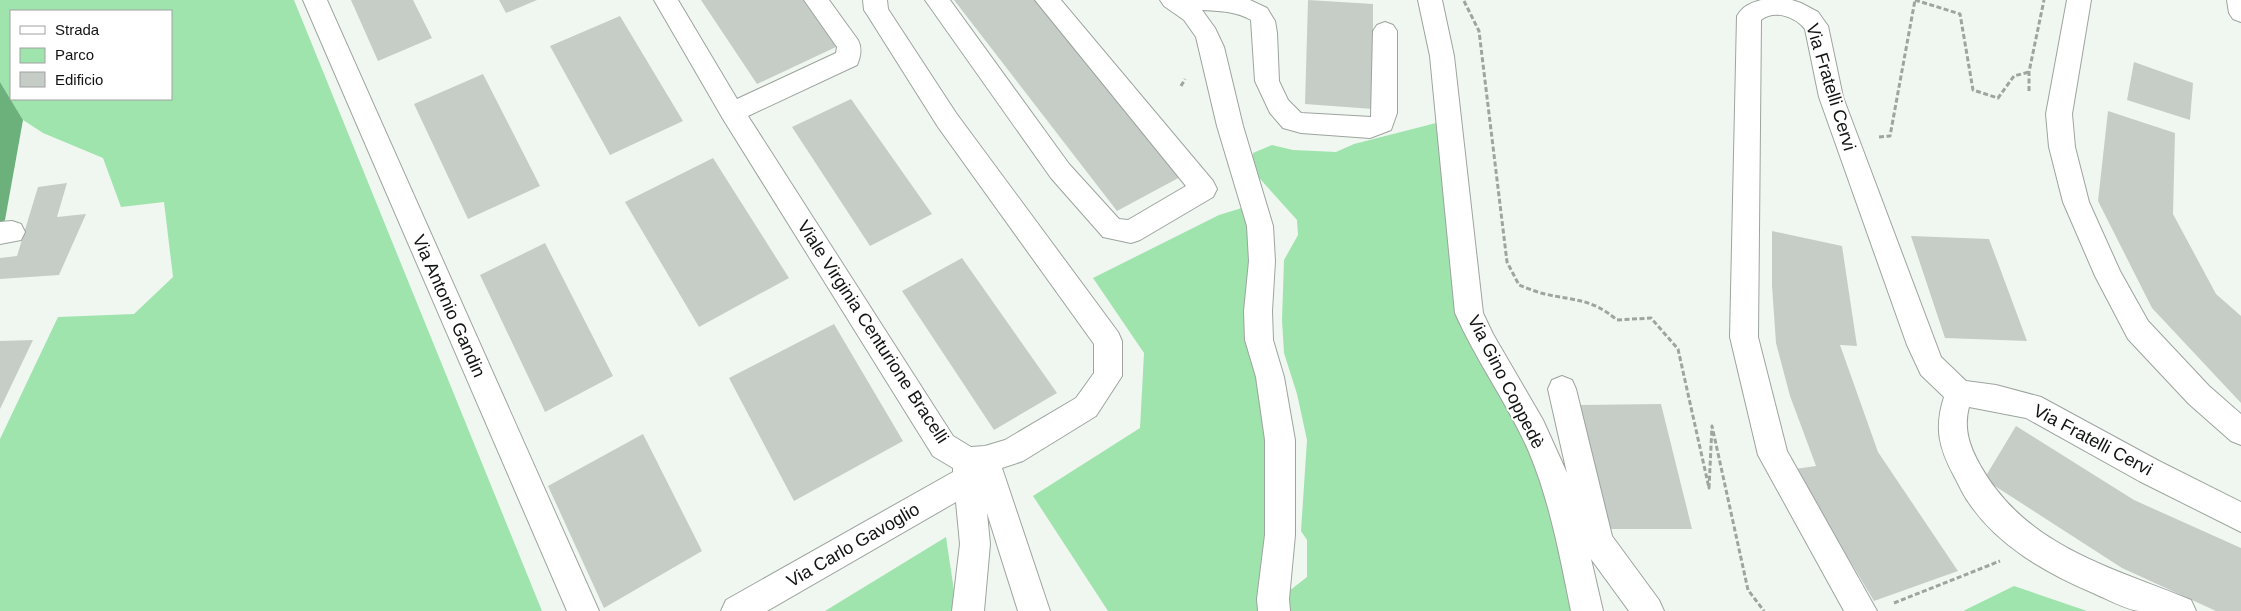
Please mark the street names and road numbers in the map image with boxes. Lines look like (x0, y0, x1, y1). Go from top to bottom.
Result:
street label: Via Fratelli Cervi (1802, 21, 1860, 153)
street label: Viale Virginia Centurione Bracelli (793, 217, 953, 447)
street label: Via Antonio Gandin (409, 232, 489, 380)
street label: Via Gino Coppedè (1464, 312, 1548, 452)
street label: Via Fratelli Cervi (2030, 400, 2156, 480)
street label: Via Carlo Gavoglio (783, 499, 923, 591)

